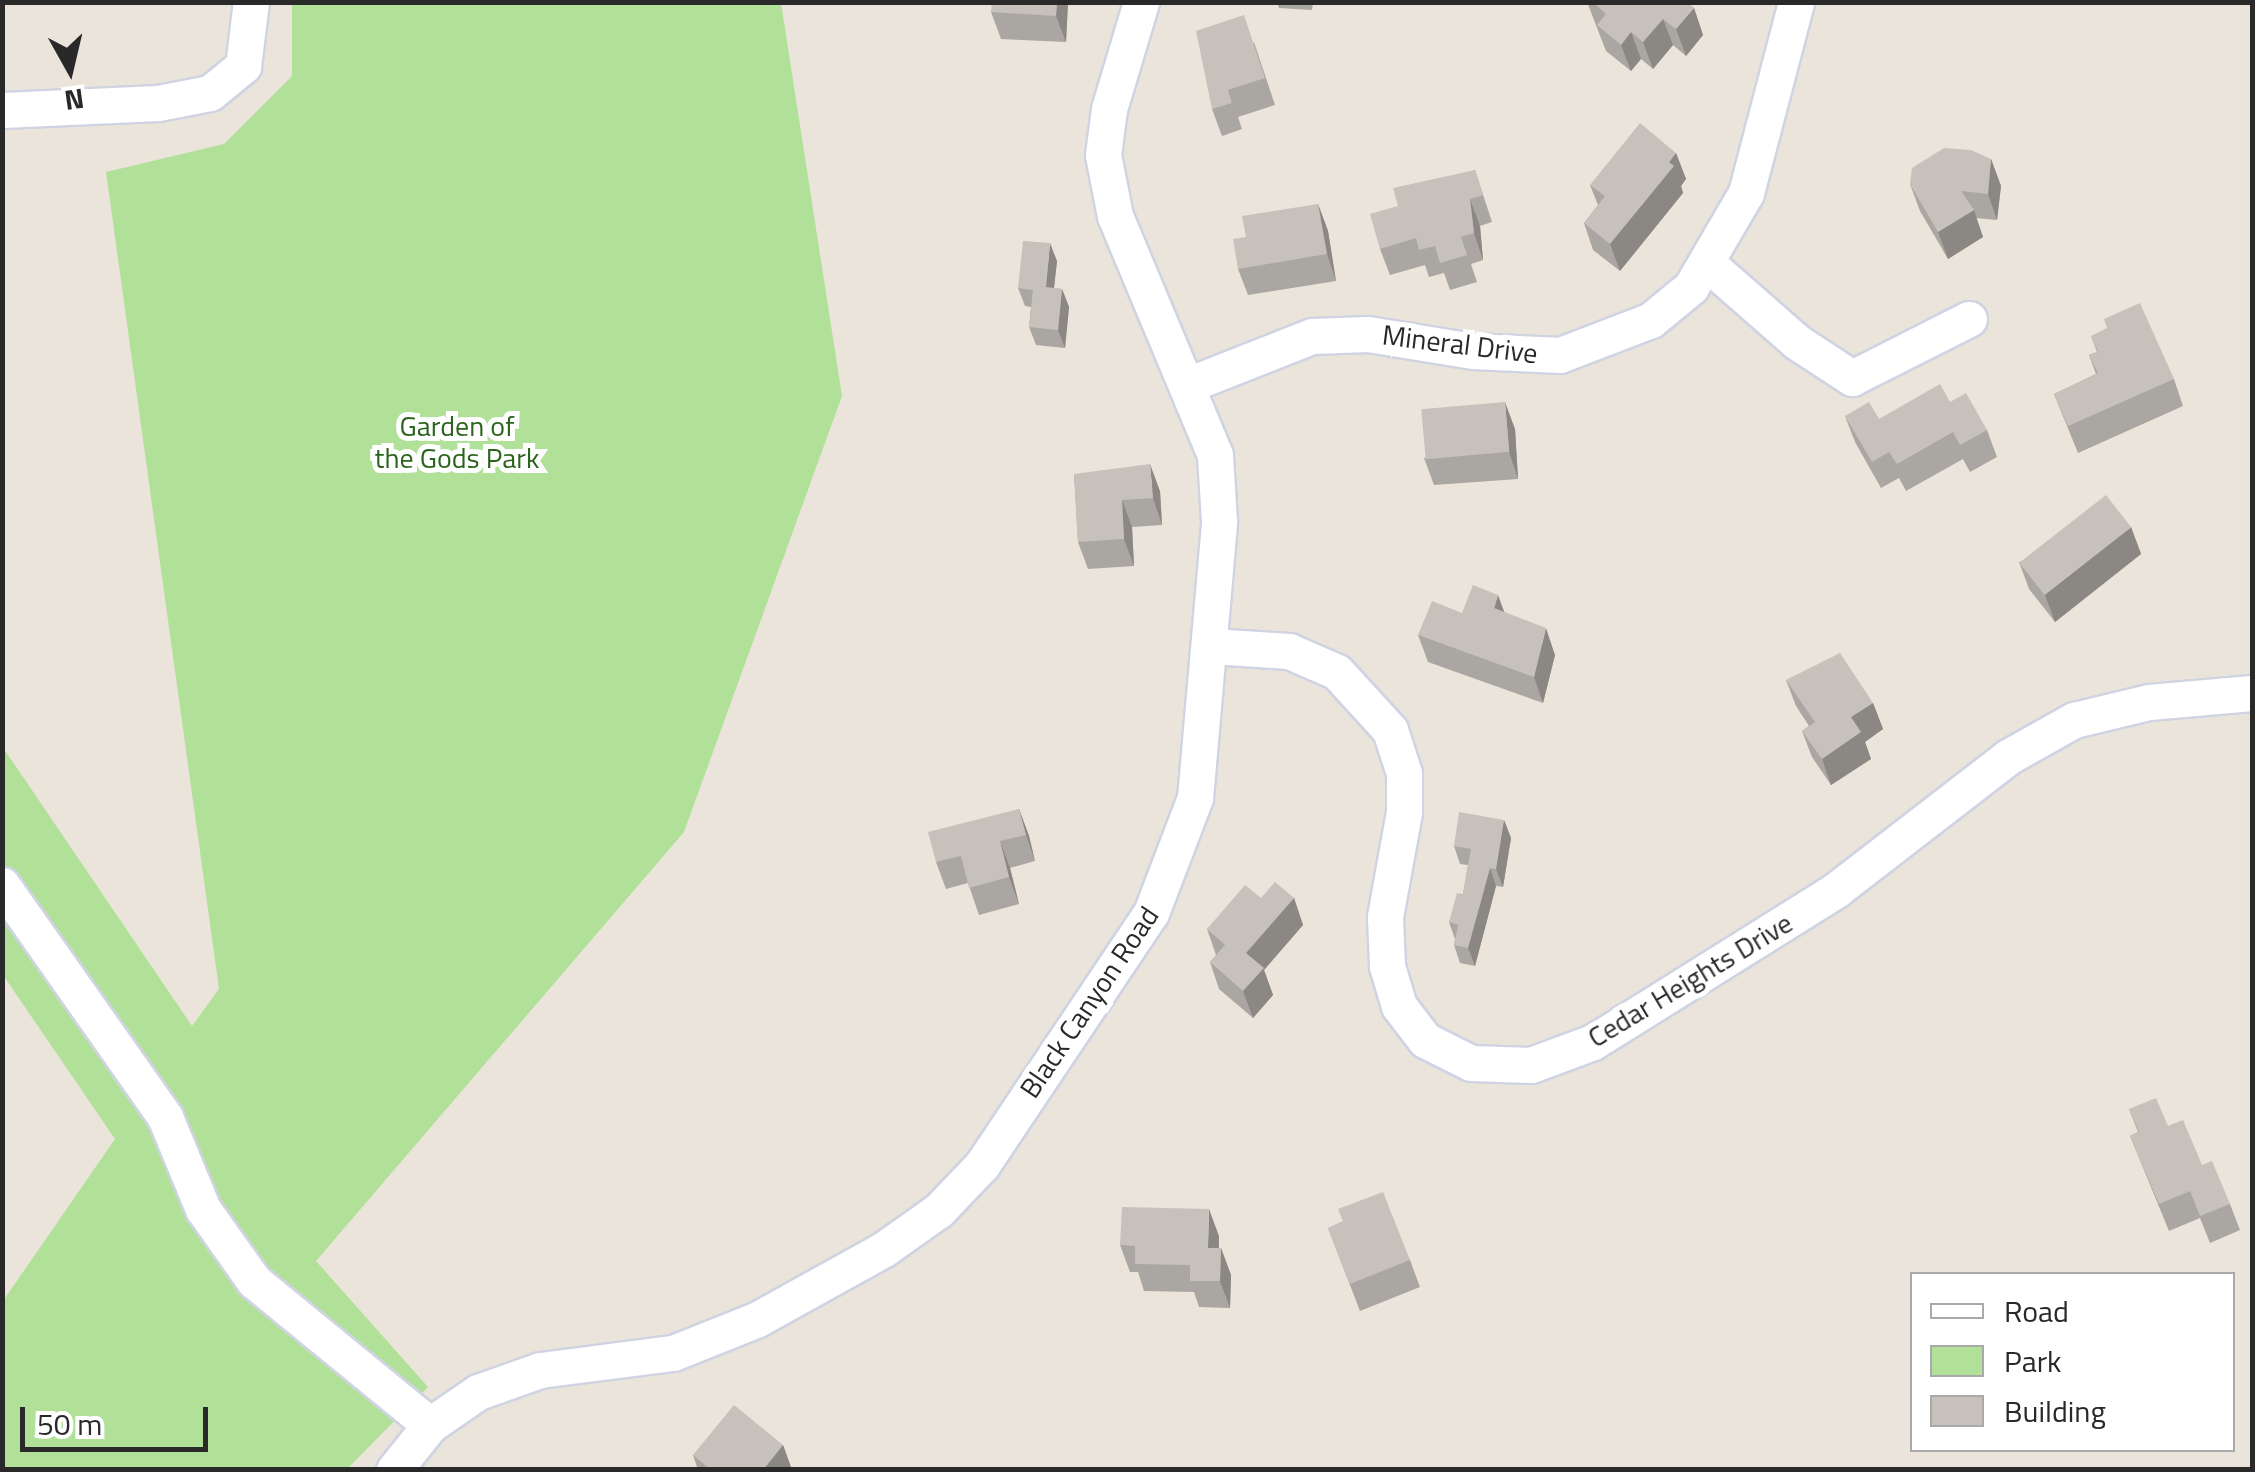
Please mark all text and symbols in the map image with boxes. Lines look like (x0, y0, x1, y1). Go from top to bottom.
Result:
north arrow (20, 20, 120, 120)
text: N (62, 78, 87, 123)
street label: Mineral Drive (1380, 318, 1540, 370)
park label: Garden of the Gods Park (375, 409, 539, 475)
street label: Black Canyon Road (1013, 900, 1165, 1104)
street label: Cedar Heights Drive (1582, 906, 1798, 1054)
legend (1910, 1272, 2235, 1452)
text: Road (2004, 1288, 2069, 1334)
text: Park (2004, 1338, 2061, 1384)
scale bar (25, 1387, 212, 1449)
text: Building (2004, 1388, 2106, 1434)
text: 50 m (37, 1401, 102, 1447)

